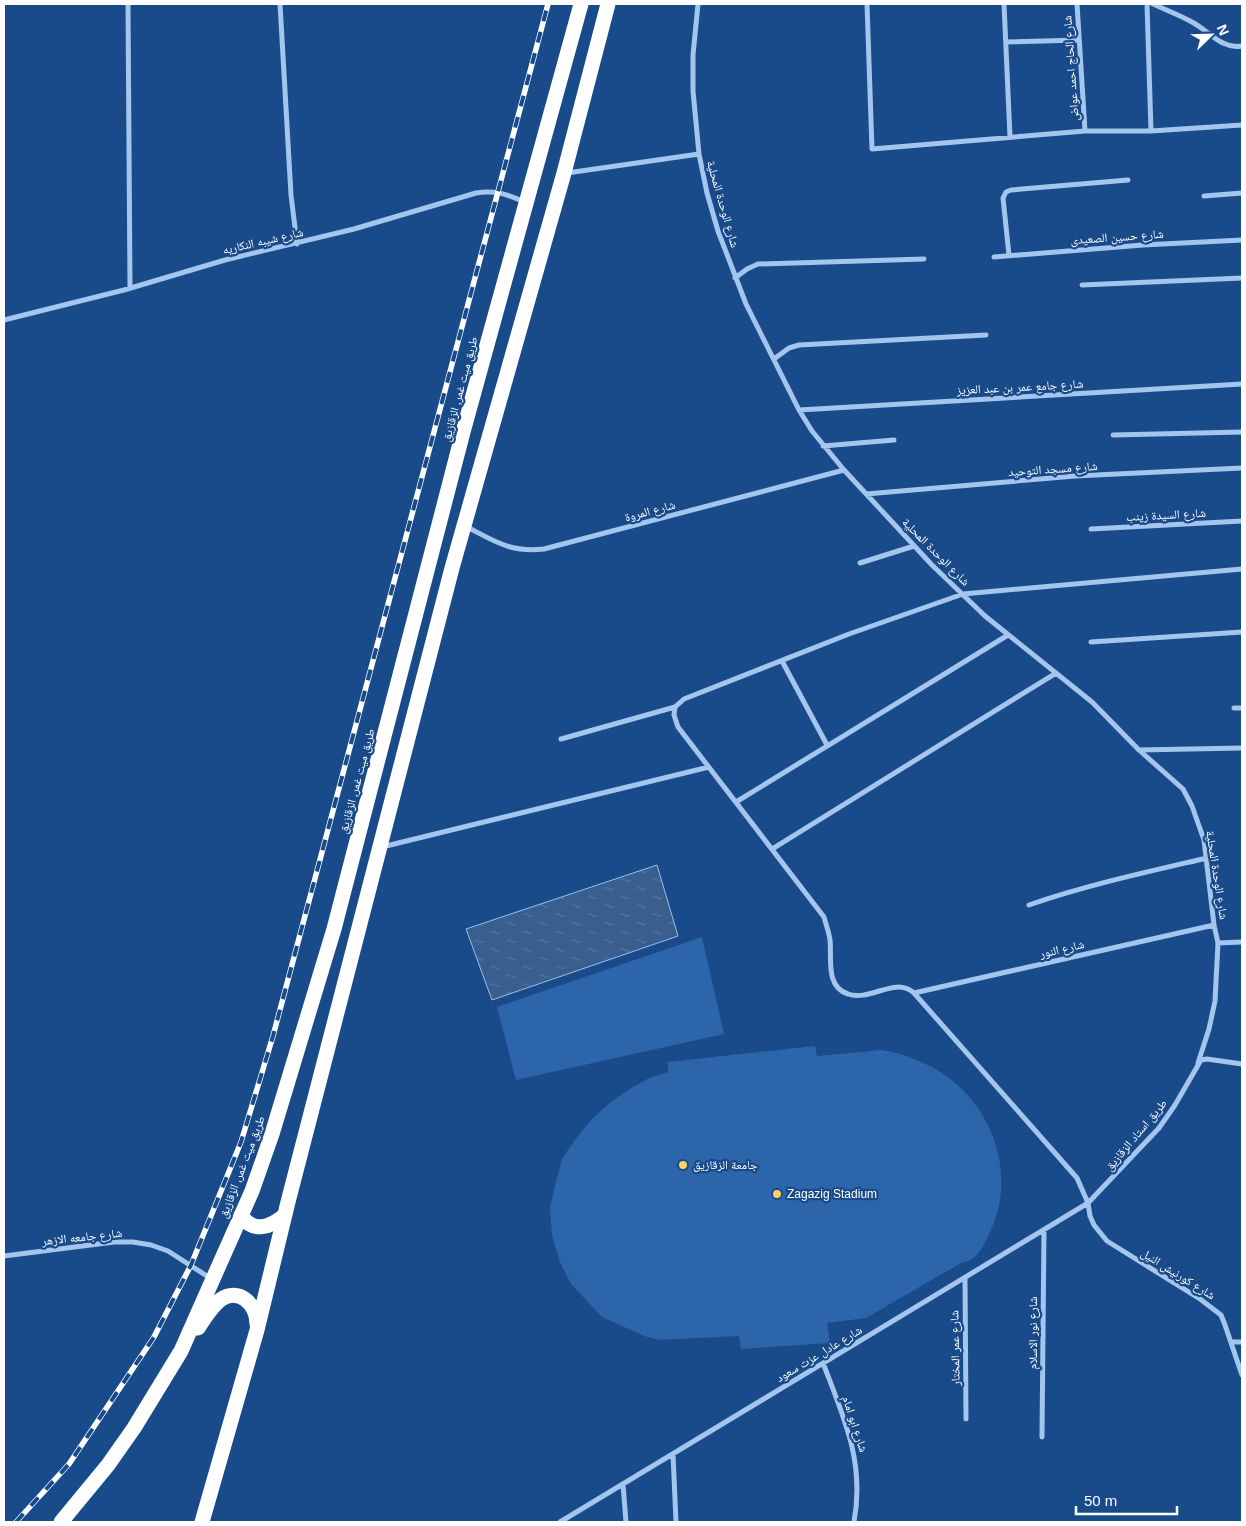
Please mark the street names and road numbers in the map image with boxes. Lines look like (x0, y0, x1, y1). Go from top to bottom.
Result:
street label: شارع الحاج احمد عواض (1060, 15, 1083, 121)
street label: شارع الوحدة المحلية (703, 159, 742, 249)
street label: شارع شيبه النكاريه (221, 225, 305, 258)
street label: شارع حسين الصعيدى (1070, 227, 1164, 248)
street label: طريق ميت غمر, الزقازيق (439, 335, 481, 443)
street label: شارع جامع عمر بن عبد العزيز (955, 377, 1084, 398)
street label: شارع مسجد التوحيد (1008, 459, 1098, 480)
street label: شارع المروة (623, 498, 677, 525)
street label: شارع السيدة زينب (1126, 506, 1206, 525)
street label: شارع الوحدة المحلية (899, 515, 973, 589)
street label: طريق ميت غمر, الزقازيق (336, 727, 378, 835)
street label: شارع الوحدة المحلية (1202, 830, 1231, 921)
street label: شارع النور (1037, 937, 1086, 962)
street label: طريق استاد الزقازيق (1102, 1096, 1170, 1174)
street label: طريق ميت غمر, الزقازيق (216, 1114, 268, 1220)
street label: شارع جامعه الازهر (40, 1226, 123, 1249)
street label: شارع كورنيش النيل (1138, 1246, 1218, 1303)
street label: شارع نور الاسلام (1026, 1296, 1041, 1370)
street label: شارع عمر المختار (947, 1310, 964, 1387)
street label: شارع عادل عزت سعود (774, 1323, 865, 1386)
street label: شارع ابو امام (838, 1394, 871, 1454)

